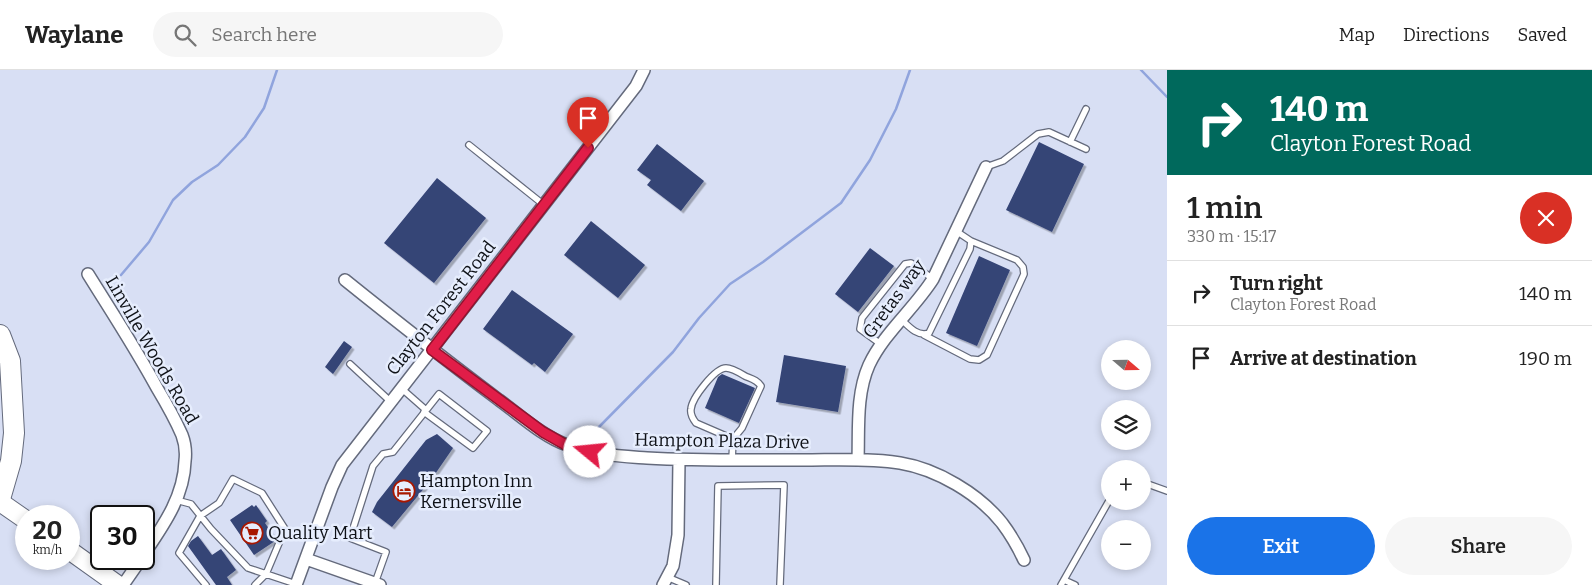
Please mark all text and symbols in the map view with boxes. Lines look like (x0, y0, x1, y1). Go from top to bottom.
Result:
search box (153, 12, 503, 57)
text: Waylane (25, 21, 123, 49)
icon: search (171, 21, 199, 49)
text: Search here (211, 23, 317, 46)
text: Map (1339, 24, 1375, 46)
text: Directions (1403, 24, 1490, 46)
text: Saved (1518, 24, 1567, 46)
text: 140 m (1270, 88, 1368, 130)
icon: right (1187, 90, 1252, 155)
pin (567, 97, 609, 148)
icon: arrive (574, 104, 602, 132)
text: Clayton Forest Road (1270, 130, 1471, 157)
text: 1 min (1187, 190, 1262, 226)
button: close (1520, 192, 1572, 244)
text: 330 m · 15:17 (1187, 227, 1276, 246)
street label: Clayton Forest Road (382, 236, 501, 380)
street label: Gretas way (858, 255, 930, 343)
street label: Linville Woods Road (101, 272, 204, 428)
text: Turn right (1230, 272, 1323, 295)
icon: right (1187, 279, 1215, 307)
text: 140 m (1519, 282, 1572, 305)
text: Clayton Forest Road (1230, 295, 1376, 314)
north arrow (1101, 340, 1151, 390)
map controls (1101, 340, 1151, 570)
icon: arrive (1187, 344, 1215, 372)
text: Arrive at destination (1230, 347, 1417, 370)
text: 190 m (1519, 347, 1572, 370)
button: layers (1101, 400, 1151, 450)
position arrow (563, 425, 615, 477)
street label: Hampton Plaza Drive (634, 428, 810, 454)
button: + (1101, 460, 1151, 510)
place label: Hampton Inn Kernersville (420, 470, 533, 513)
hotel icon: Hampton Inn Kernersville (392, 479, 416, 503)
speed limit sign: 30 (90, 505, 155, 570)
text: 20 (33, 516, 62, 546)
button: Exit (1187, 517, 1375, 575)
button: Share (1385, 517, 1572, 575)
button: − (1101, 520, 1151, 570)
supermarket icon: Quality Mart (240, 521, 264, 545)
place label: Quality Mart (268, 522, 373, 544)
text: km/h (33, 543, 62, 557)

